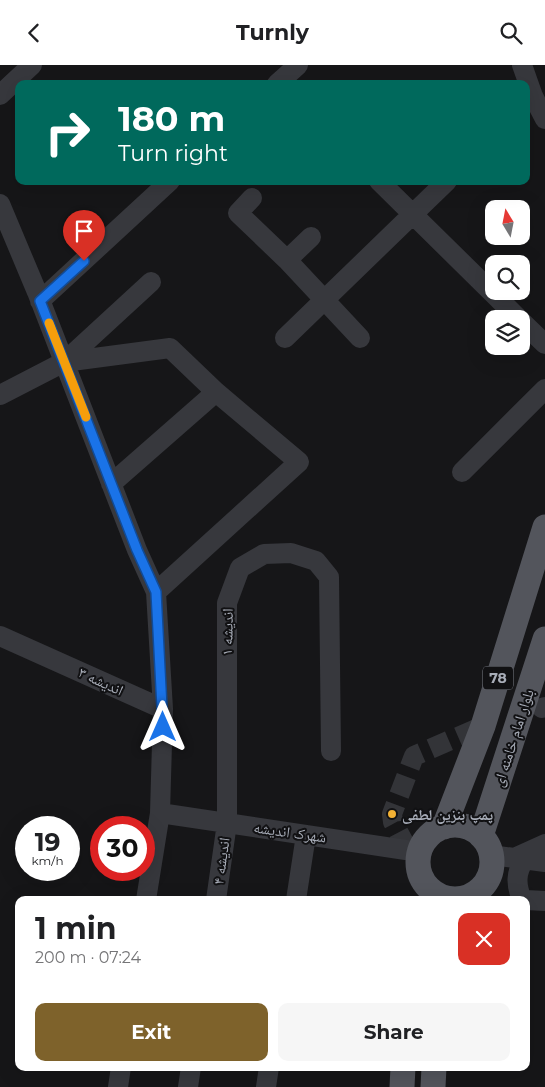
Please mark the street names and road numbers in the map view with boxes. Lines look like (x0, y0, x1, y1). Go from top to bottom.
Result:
street label: اندیشه ۱ (217, 608, 237, 656)
street label: اندیشه ۳ (76, 662, 126, 700)
road number: 78 (483, 667, 513, 689)
street label: بلوار امام خامنه ای (488, 687, 539, 790)
street label: شهرک اندیشه (252, 818, 328, 847)
street label: اندیشه ۴ (208, 836, 234, 886)

